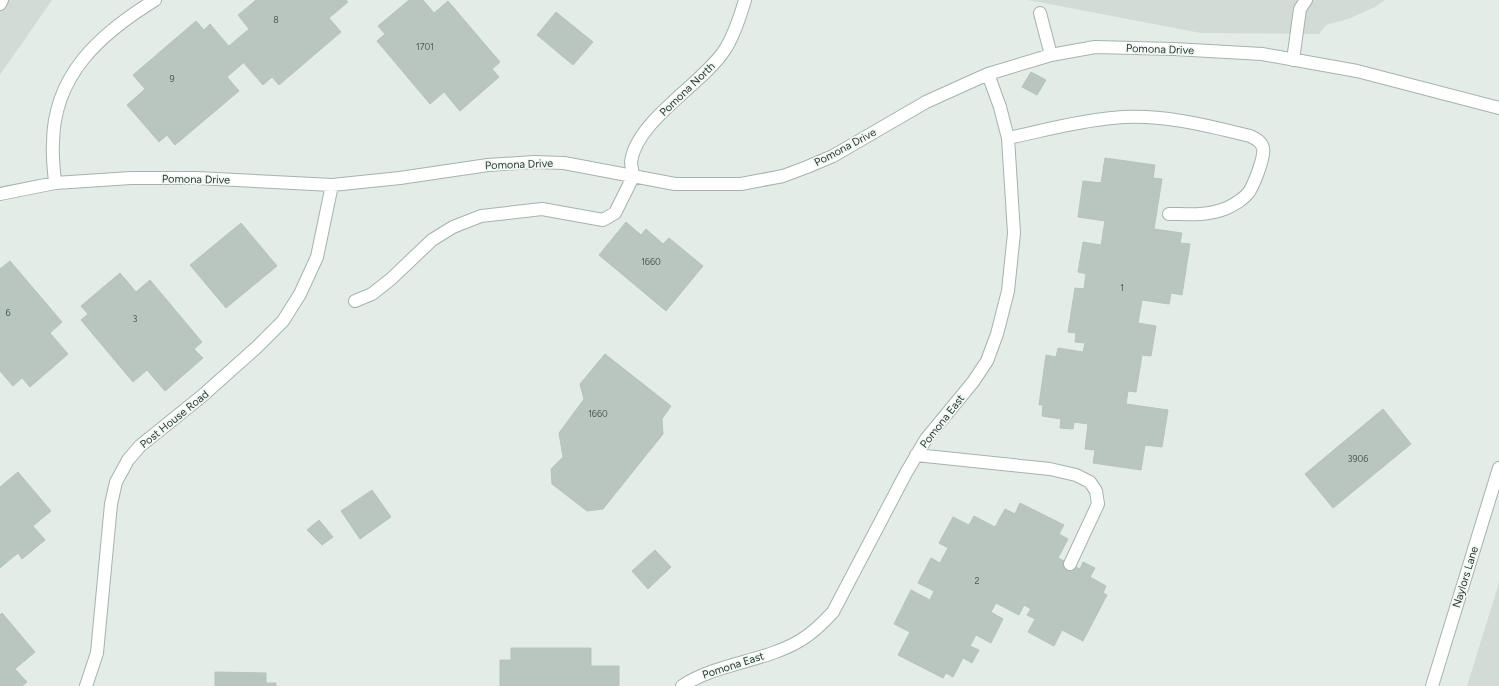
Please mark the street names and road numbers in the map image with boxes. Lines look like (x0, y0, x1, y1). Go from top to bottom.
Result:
street label: Pomona Drive (1126, 42, 1194, 57)
street label: Pomona North (657, 60, 718, 119)
street label: Pomona Drive (812, 126, 878, 169)
street label: Pomona Drive (485, 157, 553, 172)
street label: Pomona Drive (162, 172, 230, 187)
street label: Post House Road (137, 388, 211, 451)
street label: Pomona East (917, 392, 967, 451)
street label: Naylors Lane (1450, 545, 1481, 609)
street label: Pomona East (701, 649, 766, 682)

